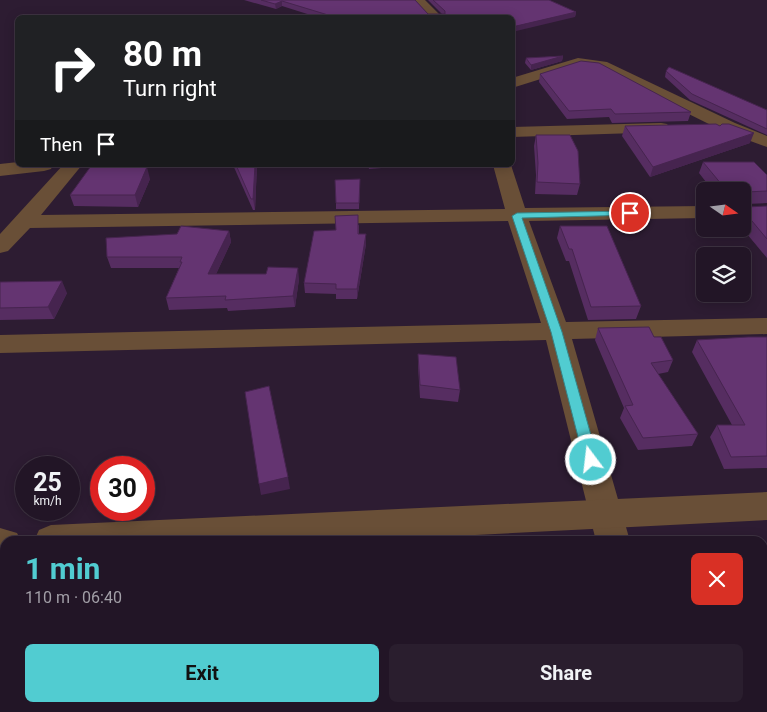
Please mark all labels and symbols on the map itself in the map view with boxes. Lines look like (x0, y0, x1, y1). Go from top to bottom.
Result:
north arrow (696, 182, 751, 238)
pin (609, 192, 651, 234)
position arrow (564, 433, 616, 485)
speed limit sign: 30 (90, 456, 155, 521)

